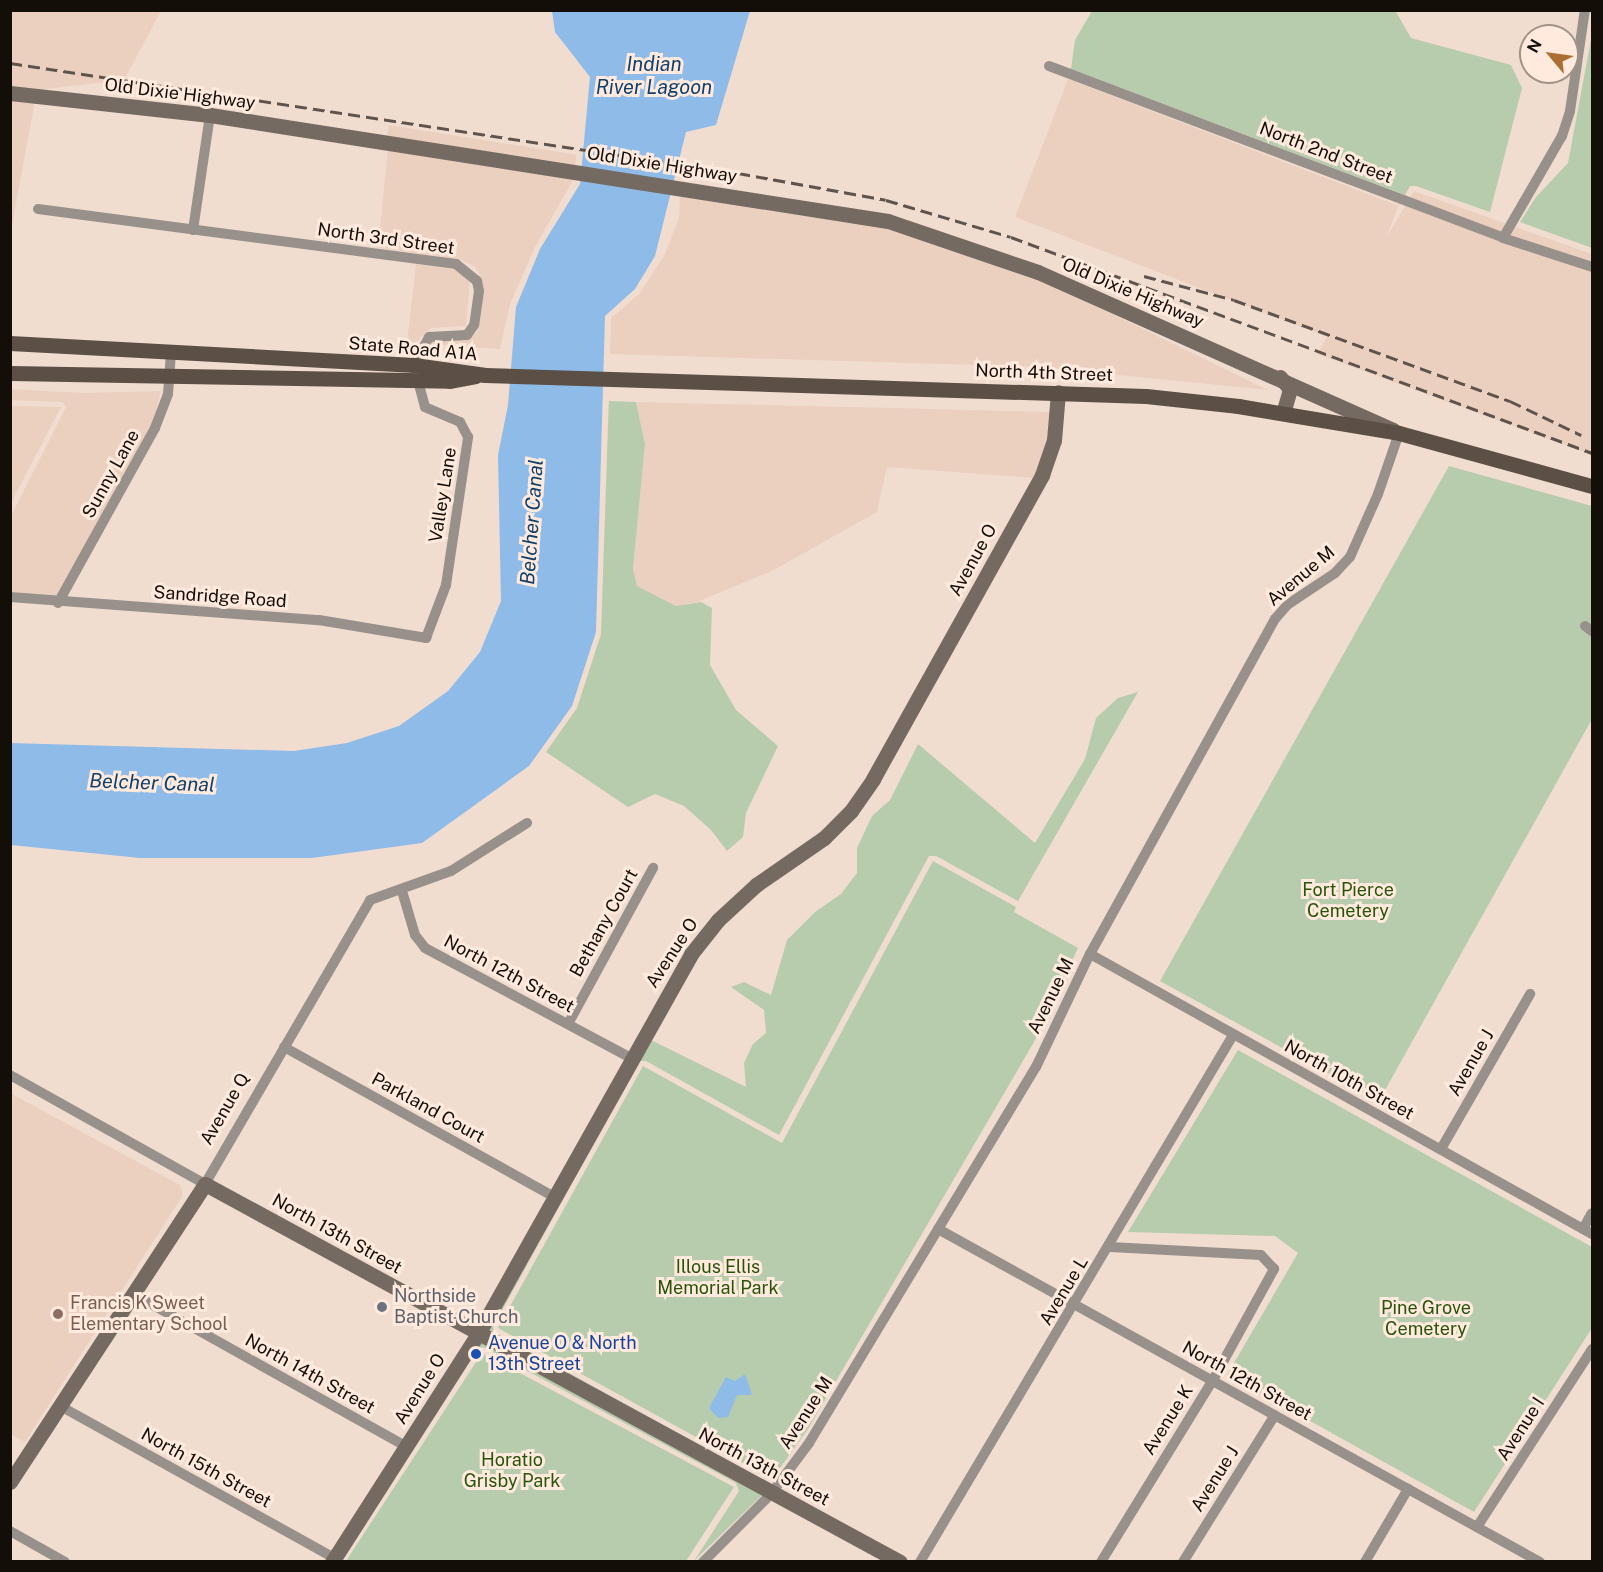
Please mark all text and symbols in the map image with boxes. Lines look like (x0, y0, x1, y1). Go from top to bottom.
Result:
north arrow (1519, 24, 1579, 84)
text: N (1523, 36, 1546, 56)
water label: Indian River Lagoon (596, 52, 712, 99)
street label: Old Dixie Highway (103, 74, 257, 114)
street label: North 2nd Street (1256, 118, 1396, 188)
street label: Old Dixie Highway (585, 142, 739, 188)
street label: North 3rd Street (316, 219, 456, 259)
street label: Old Dixie Highway (1059, 253, 1207, 333)
street label: State Road A1A (348, 333, 478, 365)
street label: North 4th Street (975, 360, 1113, 386)
street label: Sunny Lane (78, 426, 144, 522)
street label: Valley Lane (425, 446, 461, 544)
water label: Belcher Canal (516, 458, 548, 586)
street label: Avenue O (944, 520, 1002, 600)
street label: Avenue M (1263, 541, 1339, 611)
street label: Sandridge Road (153, 582, 287, 612)
water label: Belcher Canal (89, 769, 215, 797)
street label: Bethany Court (565, 865, 643, 981)
park label: Fort Pierce Cemetery (1302, 880, 1394, 922)
street label: Avenue O (641, 914, 703, 992)
street label: North 12th Street (440, 931, 578, 1017)
street label: Avenue M (1023, 954, 1079, 1038)
street label: Avenue J (1443, 1026, 1499, 1100)
street label: North 10th Street (1280, 1035, 1418, 1125)
street label: Parkland Court (368, 1068, 488, 1148)
street label: Avenue Q (196, 1069, 254, 1149)
street label: North 13th Street (268, 1189, 406, 1279)
street label: Avenue L (1035, 1253, 1093, 1329)
park label: Illous Ellis Memorial Park (657, 1257, 779, 1300)
place label: Northside Baptist Church (394, 1286, 518, 1328)
place label: Francis K Sweet Elementary School (70, 1293, 228, 1336)
park label: Pine Grove Cemetery (1381, 1298, 1471, 1340)
marker: Northside Baptist Church (375, 1300, 389, 1314)
marker: Francis K Sweet Elementary School (51, 1307, 65, 1321)
street label: North 14th Street (241, 1329, 379, 1419)
place label: Avenue O & North 13th Street (488, 1333, 637, 1376)
street label: North 12th Street (1179, 1337, 1315, 1425)
marker: Avenue O & North 13th Street (469, 1347, 483, 1361)
street label: Avenue O (390, 1350, 450, 1428)
street label: Avenue M (775, 1373, 837, 1453)
street label: Avenue K (1138, 1381, 1198, 1459)
street label: Avenue I (1493, 1393, 1549, 1465)
street label: North 15th Street (137, 1423, 275, 1513)
street label: North 13th Street (695, 1423, 833, 1511)
street label: Avenue J (1186, 1442, 1244, 1516)
park label: Horatio Grisby Park (464, 1450, 560, 1492)

